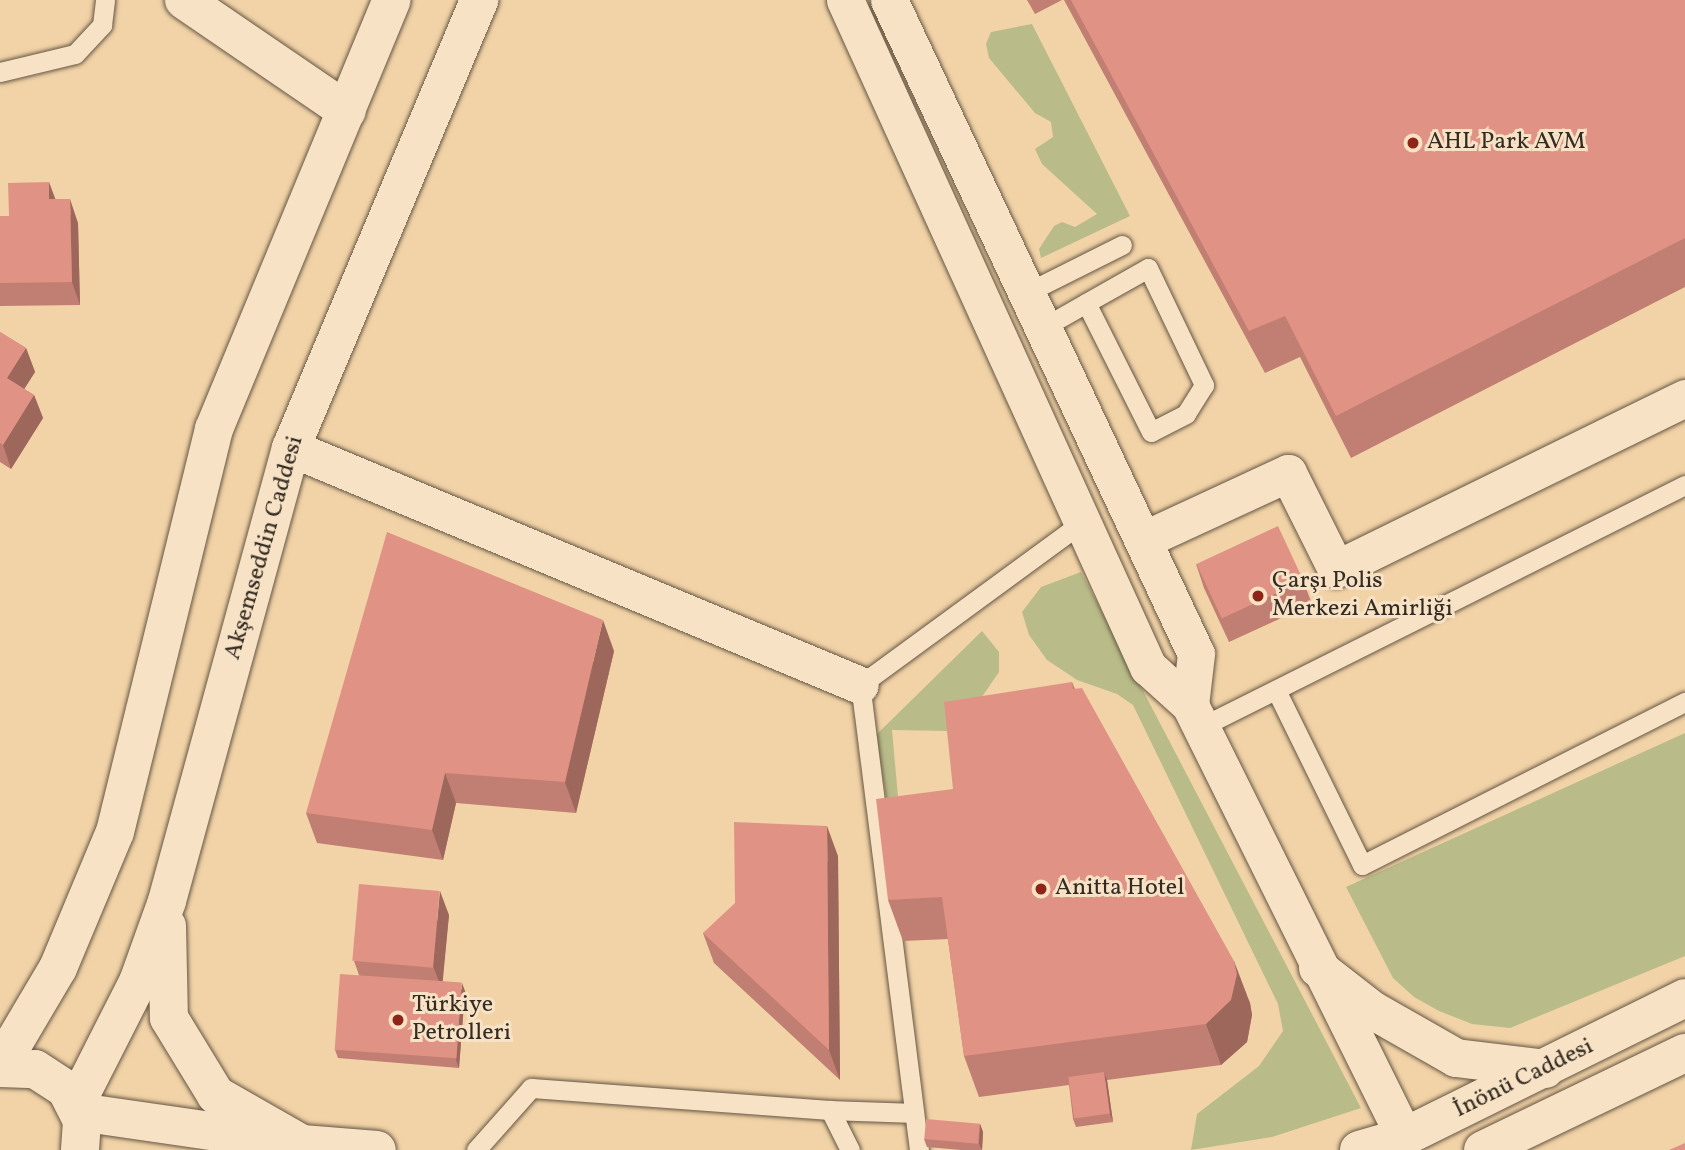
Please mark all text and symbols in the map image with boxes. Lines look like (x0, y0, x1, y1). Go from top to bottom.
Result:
place label: AHL Park AVM (1427, 129, 1586, 157)
marker: AHL Park AVM (1405, 135, 1421, 151)
street label: Akşemseddin Caddesi (219, 433, 311, 663)
place label: Çarşı Polis Merkezi Amirliği (1272, 568, 1453, 624)
marker: Çarşı Polis Merkezi Amirliği (1250, 588, 1266, 604)
place label: Anitta Hotel (1055, 875, 1184, 903)
marker: Anitta Hotel (1033, 881, 1049, 897)
place label: Türkiye Petrolleri (412, 992, 511, 1048)
marker: Türkiye Petrolleri (390, 1012, 406, 1028)
street label: İnönü Caddesi (1449, 1033, 1599, 1125)

